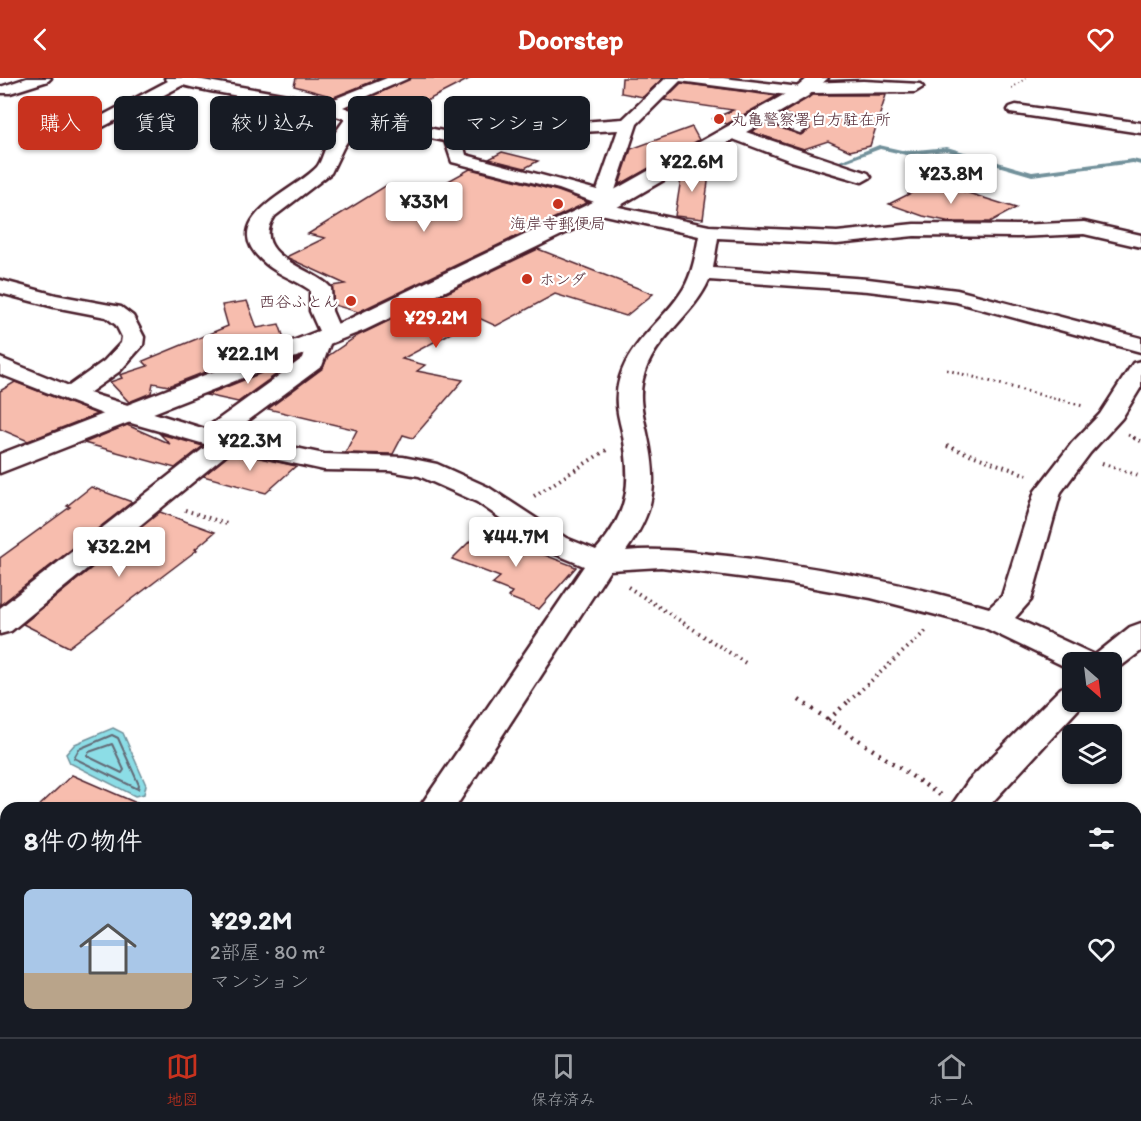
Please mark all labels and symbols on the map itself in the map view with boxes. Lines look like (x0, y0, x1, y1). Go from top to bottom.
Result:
place label: 丸亀警察署白方駐在所 (731, 110, 891, 129)
marker: 丸亀警察署白方駐在所 (712, 112, 726, 126)
pin: ¥22.6M (643, 142, 741, 193)
pin: ¥23.8M (902, 154, 1000, 205)
pin: ¥33M (388, 182, 460, 233)
marker: 海岸寺郵便局 (551, 197, 565, 211)
place label: 海岸寺郵便局 (510, 214, 606, 233)
place label: ホンダ (539, 270, 586, 289)
marker: ホンダ (520, 272, 534, 286)
place label: 西谷ふとん (259, 292, 339, 311)
marker: 西谷ふとん (344, 294, 358, 308)
pin: ¥29.2M (387, 298, 485, 349)
pin: ¥22.1M (199, 334, 297, 385)
pin: ¥22.3M (201, 421, 299, 472)
pin: ¥44.7M (467, 517, 565, 568)
pin: ¥32.2M (70, 527, 168, 578)
north arrow (1062, 652, 1122, 712)

